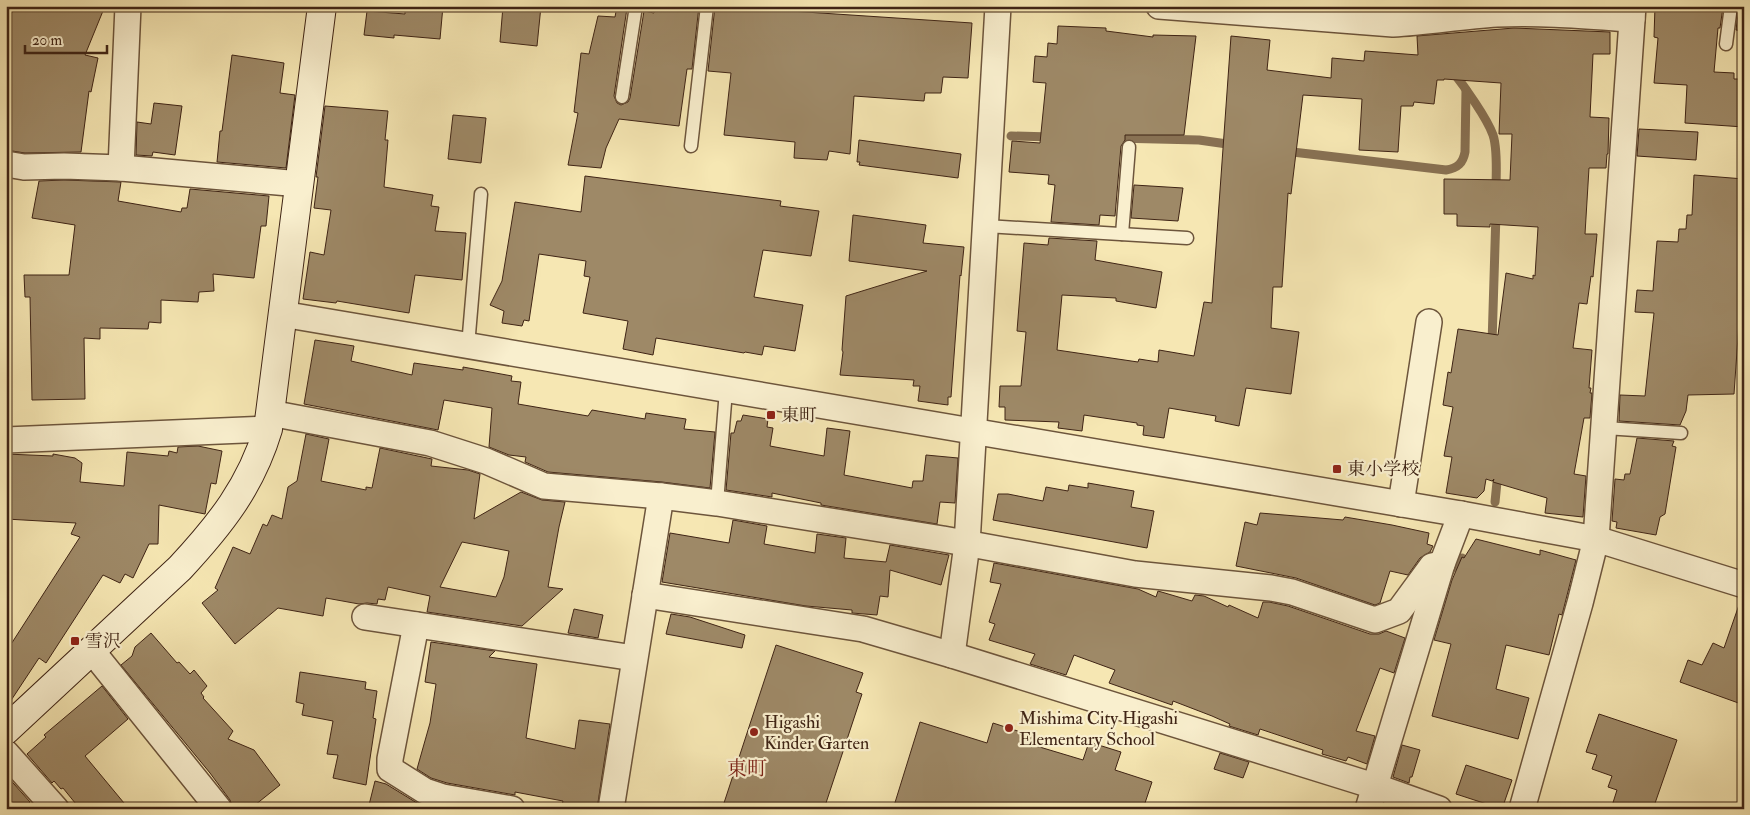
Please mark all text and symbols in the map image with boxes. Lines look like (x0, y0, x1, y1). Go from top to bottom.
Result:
scale bar (25, 22, 108, 54)
text: 20 m (32, 31, 62, 50)
place label: 東町 (781, 404, 817, 427)
marker: 東町 (765, 409, 777, 421)
place label: 東小学校 (1347, 458, 1419, 481)
marker: 東小学校 (1331, 463, 1343, 475)
place label: 雪沢 (85, 630, 121, 653)
marker: 雪沢 (69, 635, 81, 647)
place label: Mishima City Higashi Elementary School (1019, 707, 1178, 751)
place label: Higashi Kinder Garten (764, 711, 869, 755)
marker: Mishima City Higashi Elementary School (1003, 722, 1015, 734)
marker: Higashi Kinder Garten (748, 726, 760, 738)
district label: 東町 (727, 756, 767, 781)

